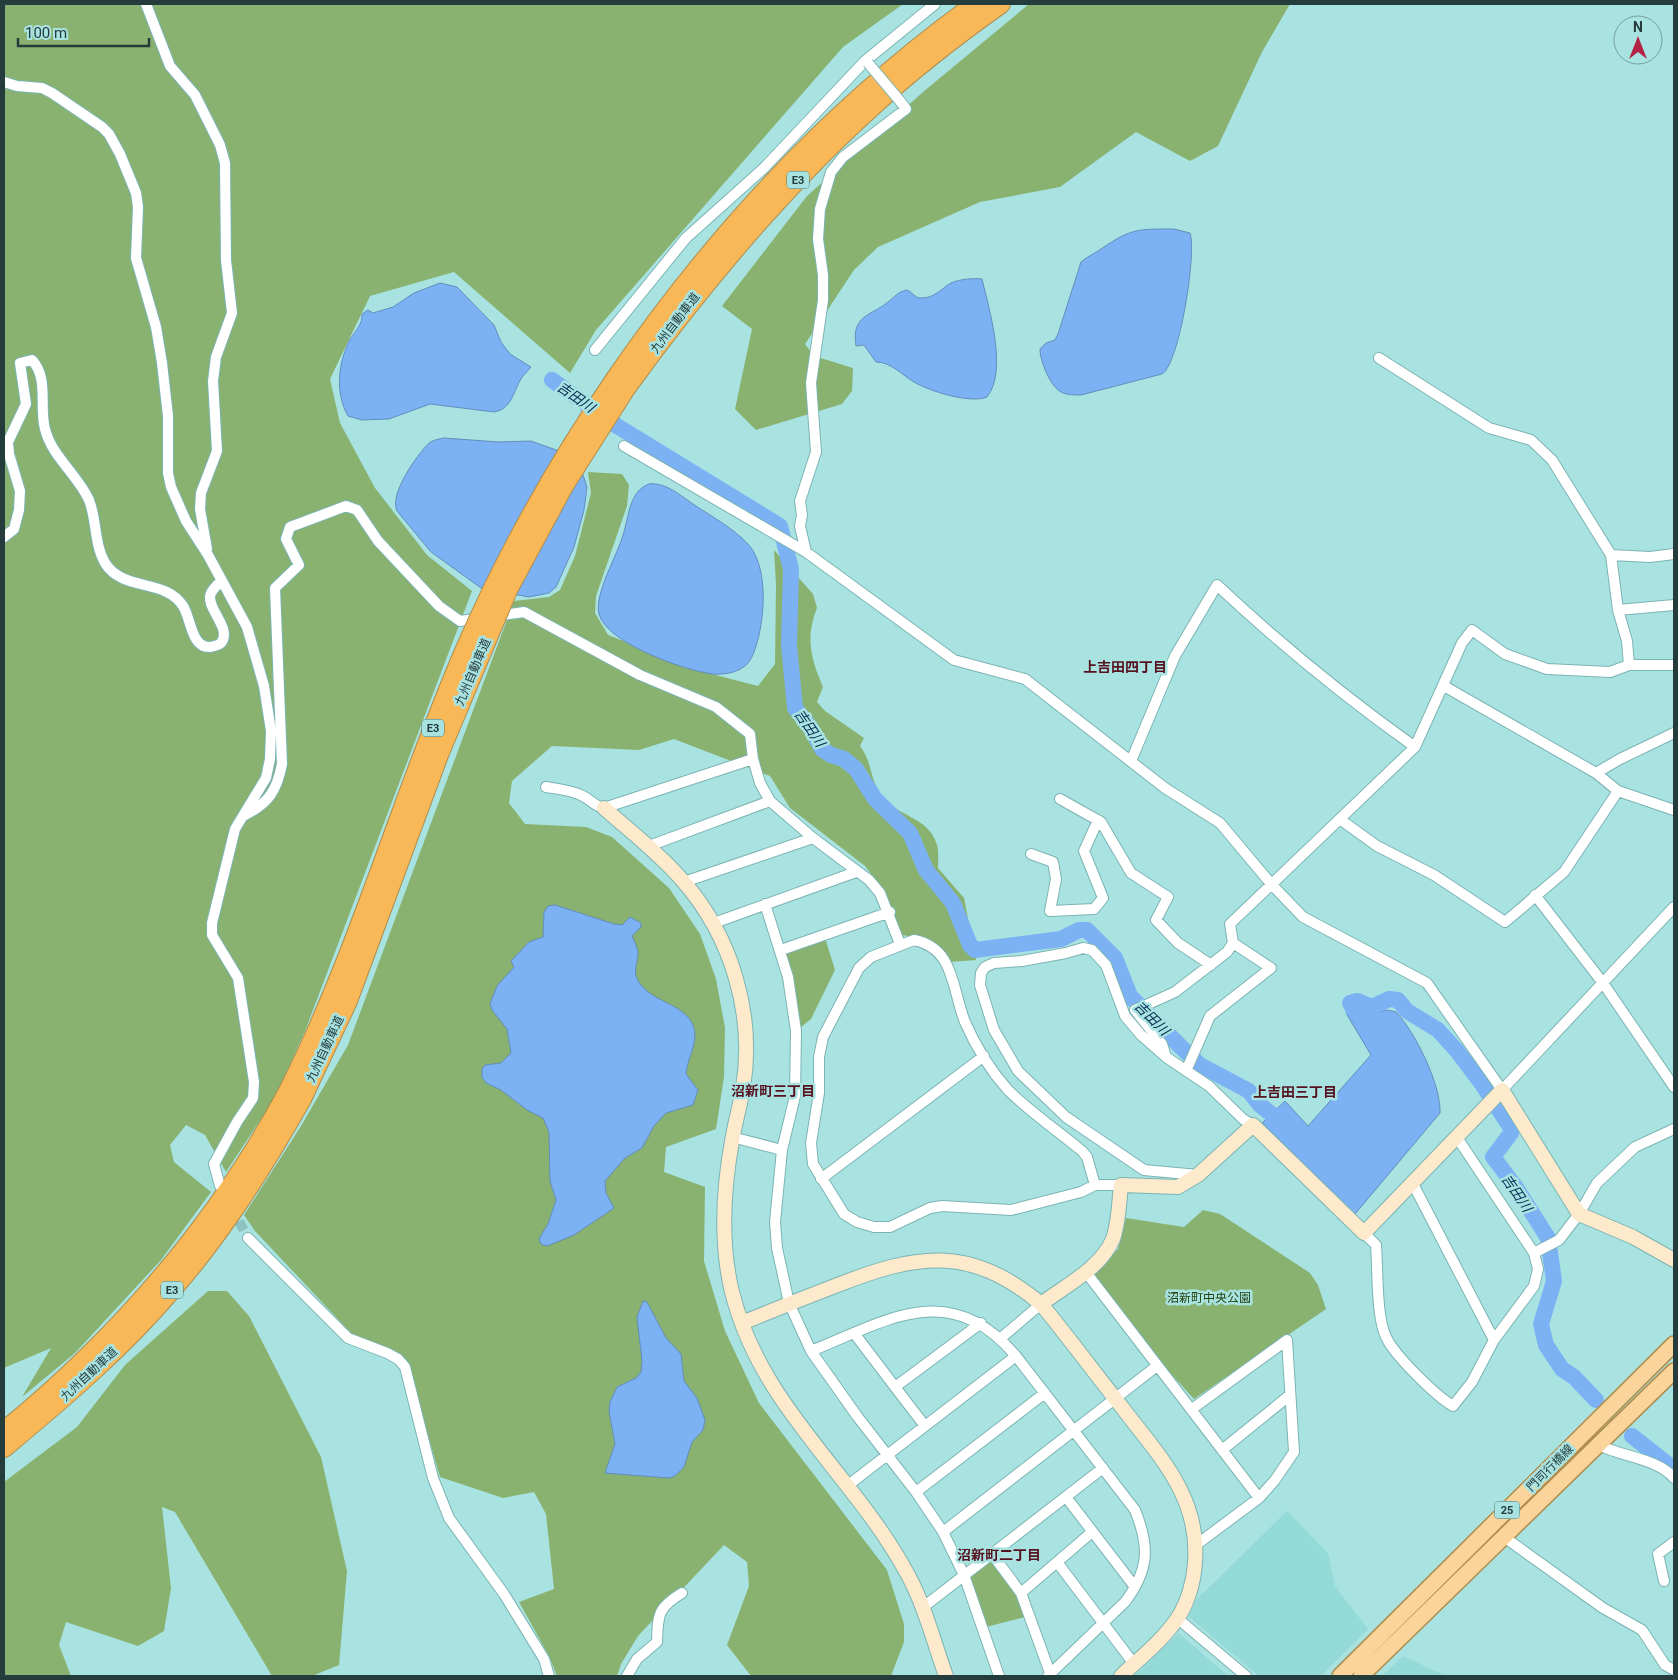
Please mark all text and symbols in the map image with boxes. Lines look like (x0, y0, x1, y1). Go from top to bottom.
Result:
scale bar (18, 15, 149, 47)
north arrow (1613, 15, 1663, 65)
text: N (1633, 19, 1643, 35)
text: 100 m (25, 24, 67, 42)
road number: E3 (787, 172, 809, 188)
street label: 九州自動車道 (648, 290, 702, 356)
water label: 吉田川 (554, 378, 599, 417)
street label: 九州自動車道 (452, 636, 494, 708)
district label: 上吉田四丁目 (1083, 659, 1167, 675)
water label: 吉田川 (792, 706, 829, 752)
road number: E3 (422, 720, 444, 736)
water label: 吉田川 (1131, 997, 1174, 1040)
street label: 九州自動車道 (303, 1013, 347, 1085)
district label: 沼新町三丁目 (731, 1083, 815, 1099)
district label: 上吉田三丁目 (1253, 1084, 1337, 1100)
water label: 吉田川 (1499, 1171, 1536, 1217)
road number: E3 (161, 1282, 183, 1298)
park label: 沼新町中央公園 (1167, 1291, 1251, 1305)
street label: 九州自動車道 (58, 1344, 120, 1404)
street label: 門司行橋線 (1524, 1442, 1576, 1494)
road number: 25 (1494, 1502, 1520, 1518)
district label: 沼新町二丁目 (957, 1547, 1041, 1563)

